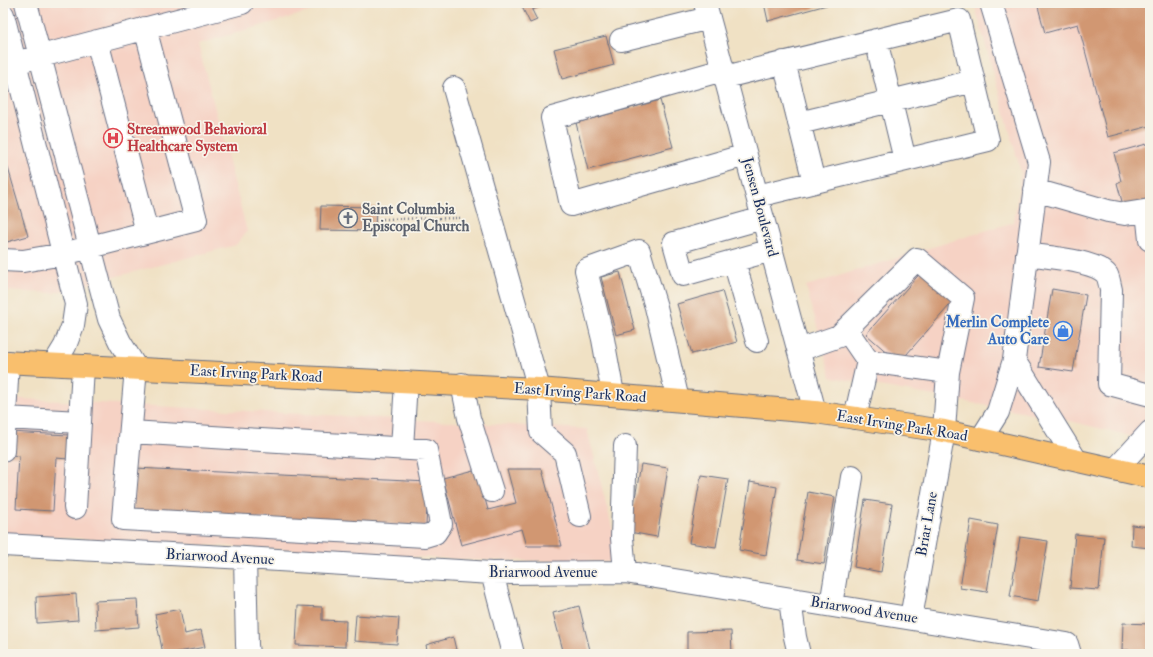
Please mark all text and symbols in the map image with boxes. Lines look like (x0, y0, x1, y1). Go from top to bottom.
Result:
place label: Streamwood Behavioral Healthcare System (127, 120, 267, 157)
hospital icon: Streamwood Behavioral Healthcare System (102, 127, 124, 149)
street label: Jensen Boulevard (736, 154, 783, 260)
place label: Saint Columbia Episcopal Church (362, 200, 470, 237)
church icon: Saint Columbia Episcopal Church (337, 207, 359, 229)
place label: Merlin Complete Auto Care (945, 313, 1050, 349)
shop icon: Merlin Complete Auto Care (1052, 320, 1074, 342)
street label: East Irving Park Road (189, 361, 323, 387)
street label: East Irving Park Road (513, 379, 647, 407)
street label: East Irving Park Road (835, 406, 970, 446)
street label: Briar Lane (912, 490, 942, 558)
street label: Briarwood Avenue (165, 545, 275, 569)
street label: Briarwood Avenue (489, 563, 597, 582)
street label: Briarwood Avenue (809, 592, 919, 628)

